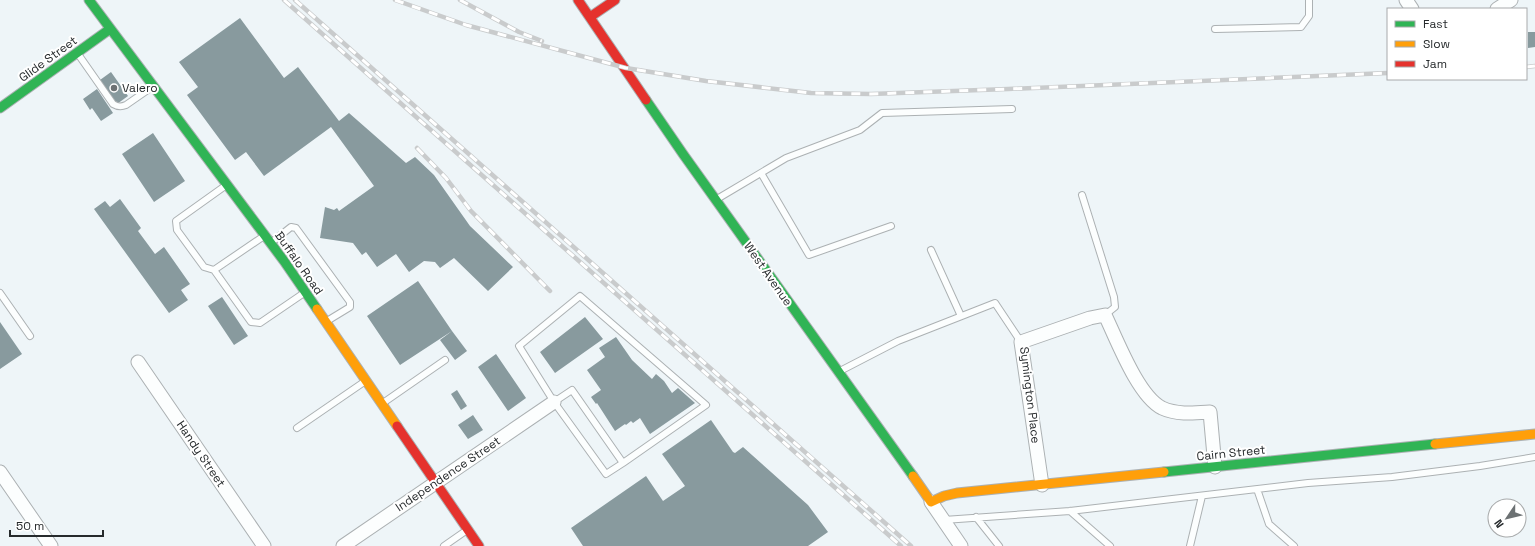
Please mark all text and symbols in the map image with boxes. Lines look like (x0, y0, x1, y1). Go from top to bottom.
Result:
legend (1387, 8, 1527, 80)
text: Fast (1423, 16, 1448, 32)
street label: Glide Street (16, 32, 80, 86)
text: Slow (1423, 36, 1450, 52)
text: Jam (1423, 56, 1447, 72)
place label: Valero (122, 80, 158, 96)
marker: Valero (109, 83, 119, 93)
street label: Buffalo Road (271, 228, 327, 298)
street label: West Avenue (740, 239, 796, 309)
street label: Symington Place (1016, 346, 1044, 444)
street label: Handy Street (173, 418, 229, 490)
street label: Independence Street (392, 433, 504, 515)
street label: Cairn Street (1196, 441, 1266, 465)
north arrow (1487, 498, 1527, 538)
scale bar (10, 512, 103, 538)
text: N (1491, 517, 1507, 531)
text: 50 m (16, 518, 44, 534)

